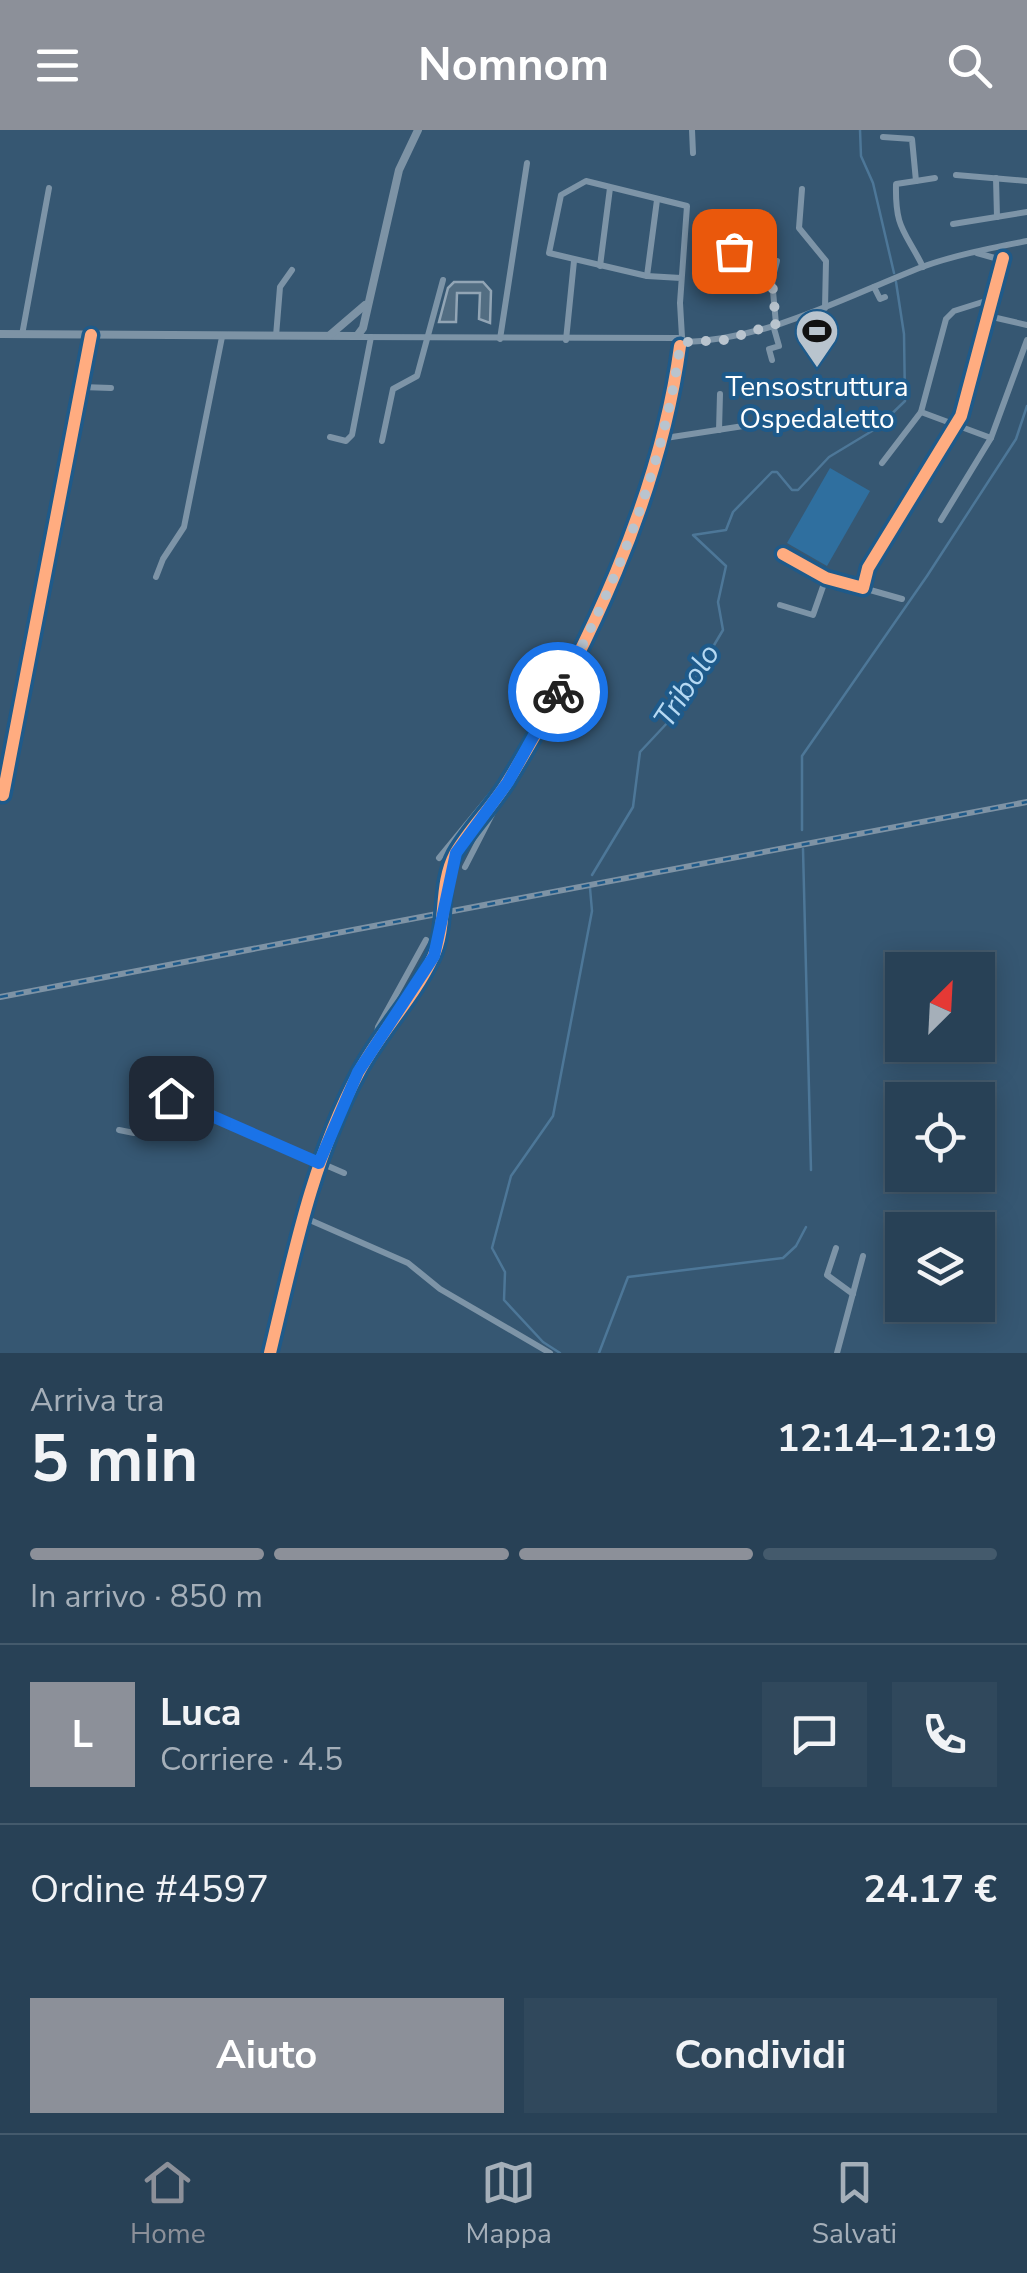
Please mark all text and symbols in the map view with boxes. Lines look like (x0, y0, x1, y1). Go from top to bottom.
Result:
text: Nomnom (418, 35, 609, 96)
icon: menu (30, 38, 85, 93)
icon: search (942, 38, 997, 93)
pin (692, 209, 777, 294)
icon: bag (707, 224, 762, 279)
sports icon: Tensostruttura Ospedaletto (794, 308, 840, 369)
place label: Tensostruttura Ospedaletto (725, 368, 909, 438)
water label: Tribolo (644, 636, 730, 736)
courier (508, 642, 608, 742)
icon: bike (531, 665, 586, 720)
north arrow (885, 952, 995, 1062)
map controls (885, 952, 995, 1322)
pin (129, 1056, 214, 1141)
icon: home (144, 1071, 199, 1126)
button: locate (885, 1082, 995, 1192)
button: layers (885, 1212, 995, 1322)
text: Arriva tra (30, 1379, 164, 1422)
text: 12:14–12:19 (777, 1413, 997, 1464)
text: 5 min (30, 1415, 198, 1504)
text: In arrivo · 850 m (30, 1575, 263, 1618)
button: chat (762, 1682, 867, 1787)
button: phone (892, 1682, 997, 1787)
text: Luca (160, 1687, 242, 1738)
text: L (72, 1709, 93, 1760)
text: Corriere · 4.5 (160, 1738, 343, 1781)
text: Ordine #4597 (30, 1864, 269, 1915)
text: 24.17 € (863, 1864, 997, 1915)
button: Aiuto (30, 1998, 504, 2113)
button: Condividi (524, 1998, 997, 2113)
tab: Home (130, 2155, 206, 2253)
tab: Mappa (466, 2155, 552, 2253)
tab: Salvati (812, 2155, 897, 2253)

